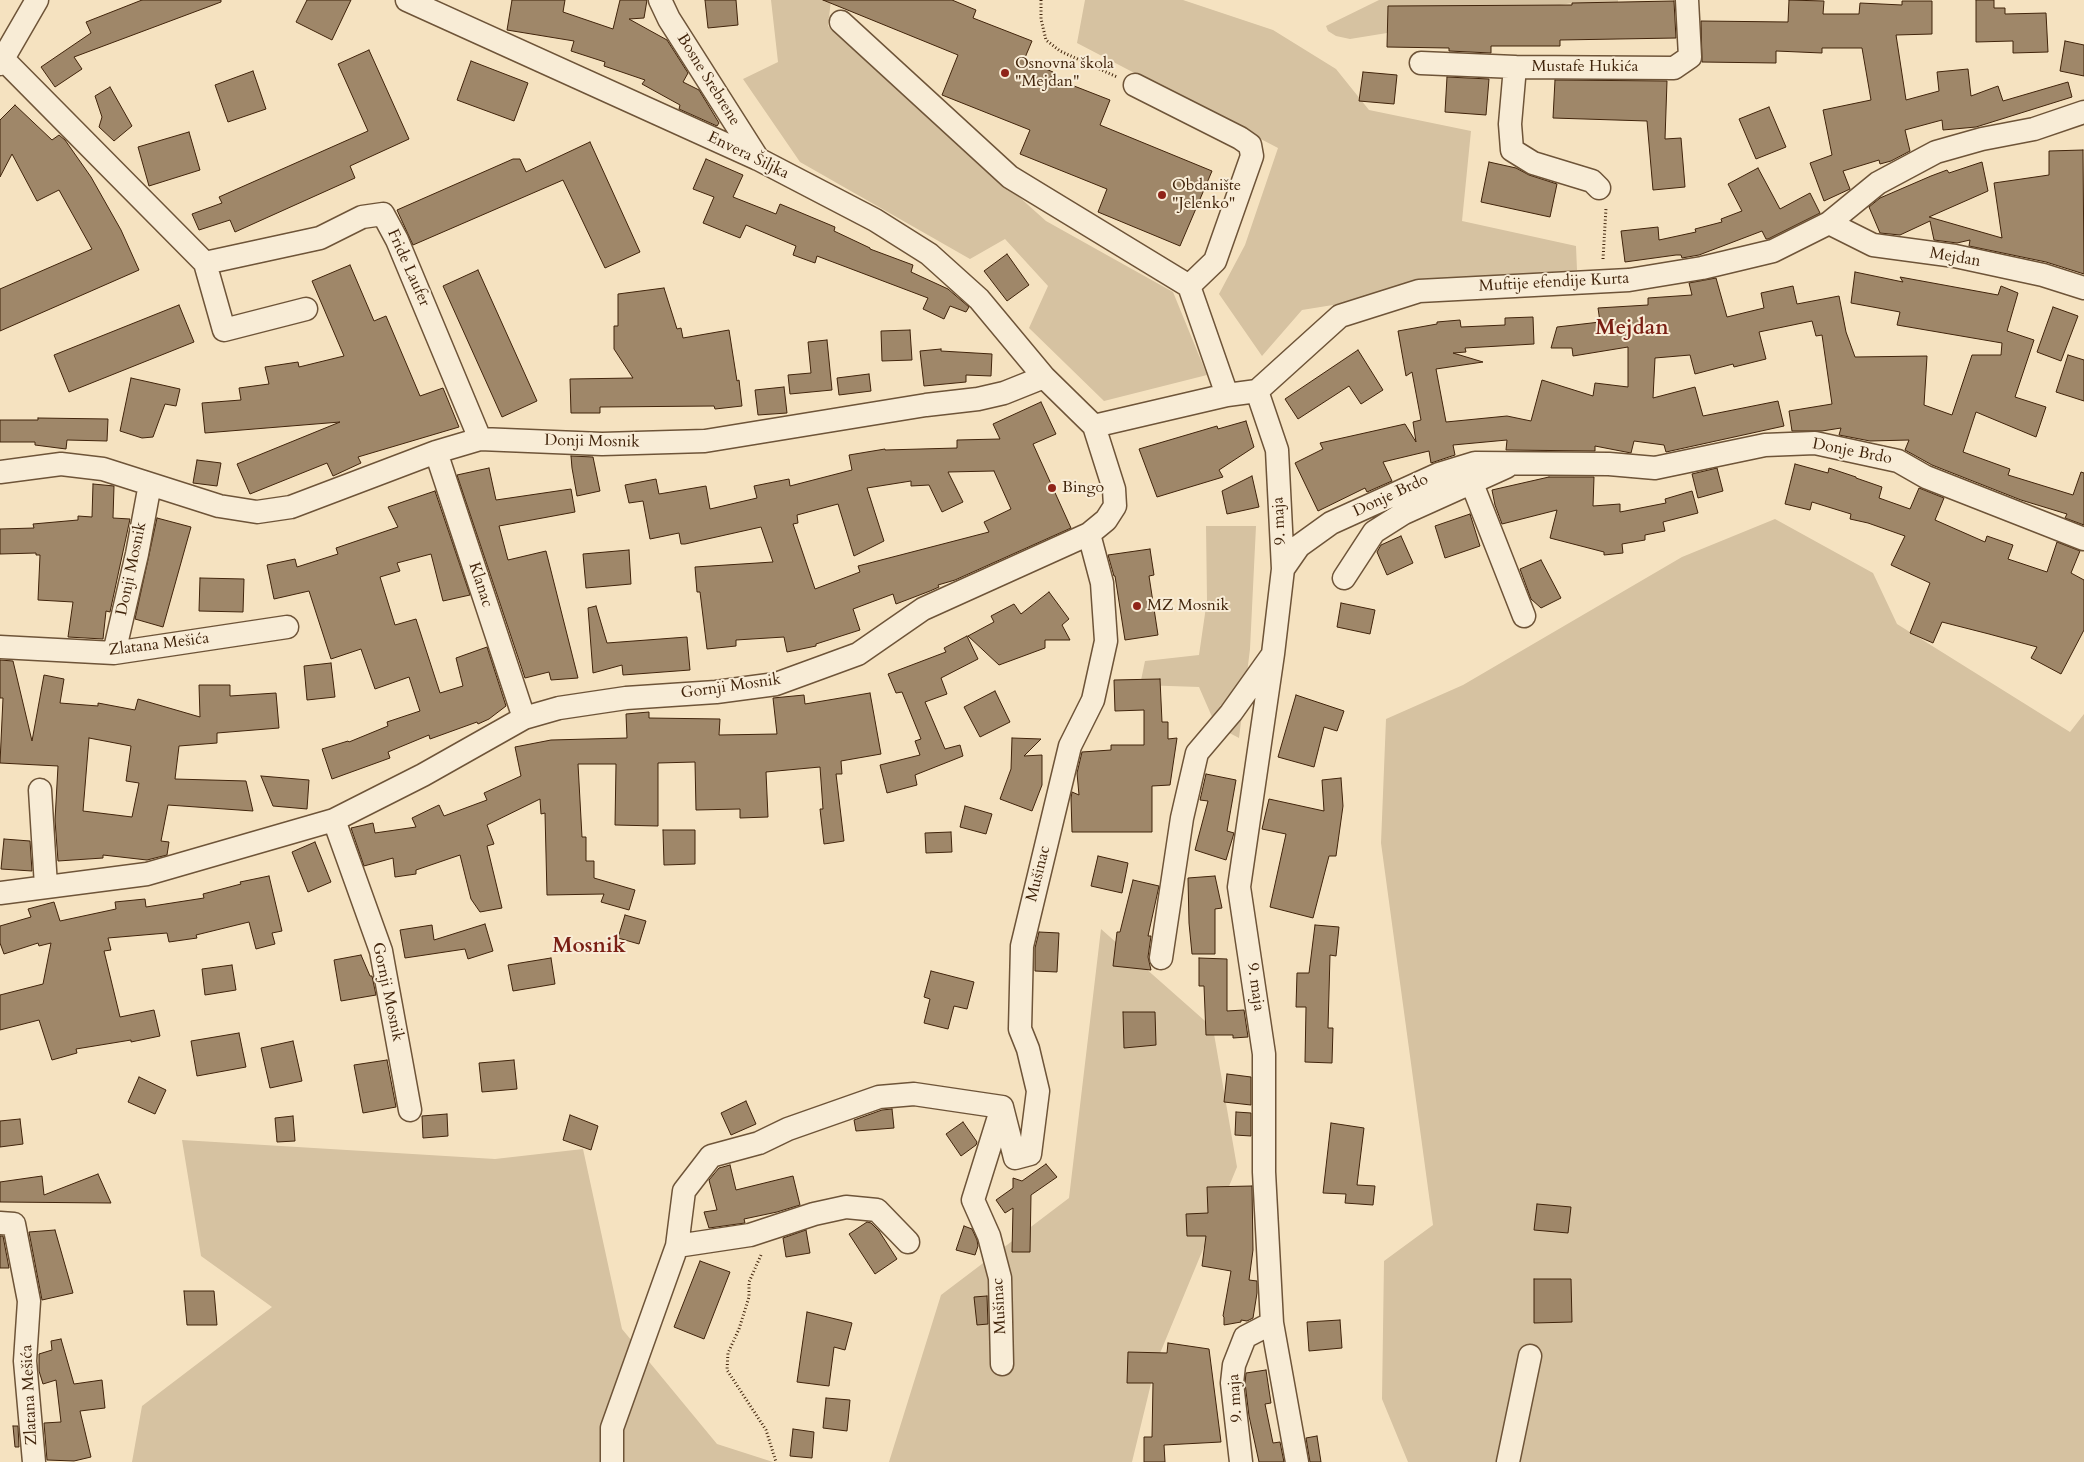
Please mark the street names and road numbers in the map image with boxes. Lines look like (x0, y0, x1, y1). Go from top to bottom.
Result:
street label: Bosne Srebrene (672, 31, 744, 129)
street label: Mustafe Hukića (1531, 57, 1639, 77)
street label: Envera Šiljka (704, 128, 792, 184)
street label: Fride Laufer (382, 226, 434, 310)
street label: Mejdan (1928, 244, 1982, 272)
street label: Muftije efendije Kurta (1478, 269, 1630, 297)
street label: Donji Mosnik (544, 432, 640, 452)
street label: Donje Brdo (1811, 435, 1893, 469)
street label: Donje Brdo (1350, 470, 1432, 522)
street label: 9. maja (1269, 496, 1291, 546)
street label: Donji Mosnik (113, 520, 151, 618)
street label: Klanac (464, 560, 496, 610)
street label: Zlatana Mešića (108, 629, 210, 661)
street label: Gornji Mosnik (680, 670, 782, 704)
street label: Mušinac (1023, 844, 1055, 904)
street label: Gornji Mosnik (367, 941, 407, 1043)
street label: 9. maja (1242, 962, 1268, 1012)
street label: Mušinac (989, 1277, 1011, 1335)
street label: Zlatana Mešića (18, 1344, 42, 1446)
street label: 9. maja (1225, 1373, 1247, 1423)

